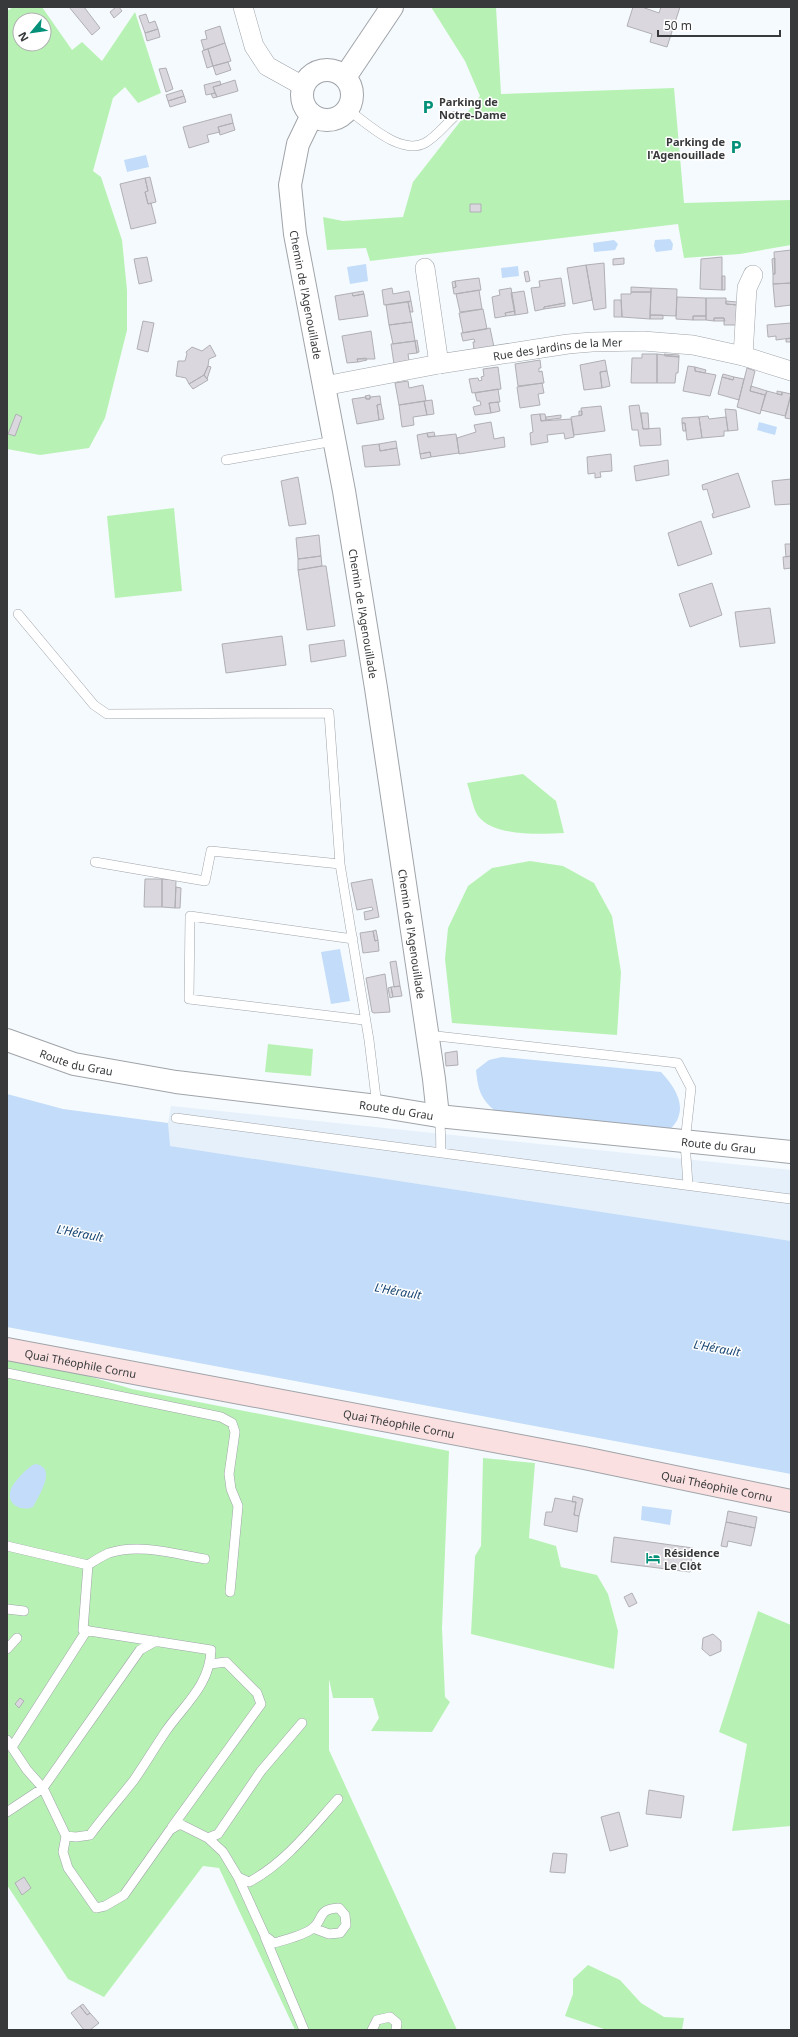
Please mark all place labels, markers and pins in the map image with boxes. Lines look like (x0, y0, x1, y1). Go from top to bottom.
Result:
place label: Parking de Notre-Dame (439, 94, 507, 122)
parking icon: Parking de Notre-Dame (420, 99, 436, 115)
place label: Parking de l'Agenouillade (647, 134, 725, 162)
parking icon: Parking de l'Agenouillade (728, 139, 744, 155)
place label: Résidence Le Clôt (664, 1545, 720, 1573)
hotel icon: Résidence Le Clôt (645, 1550, 661, 1566)

